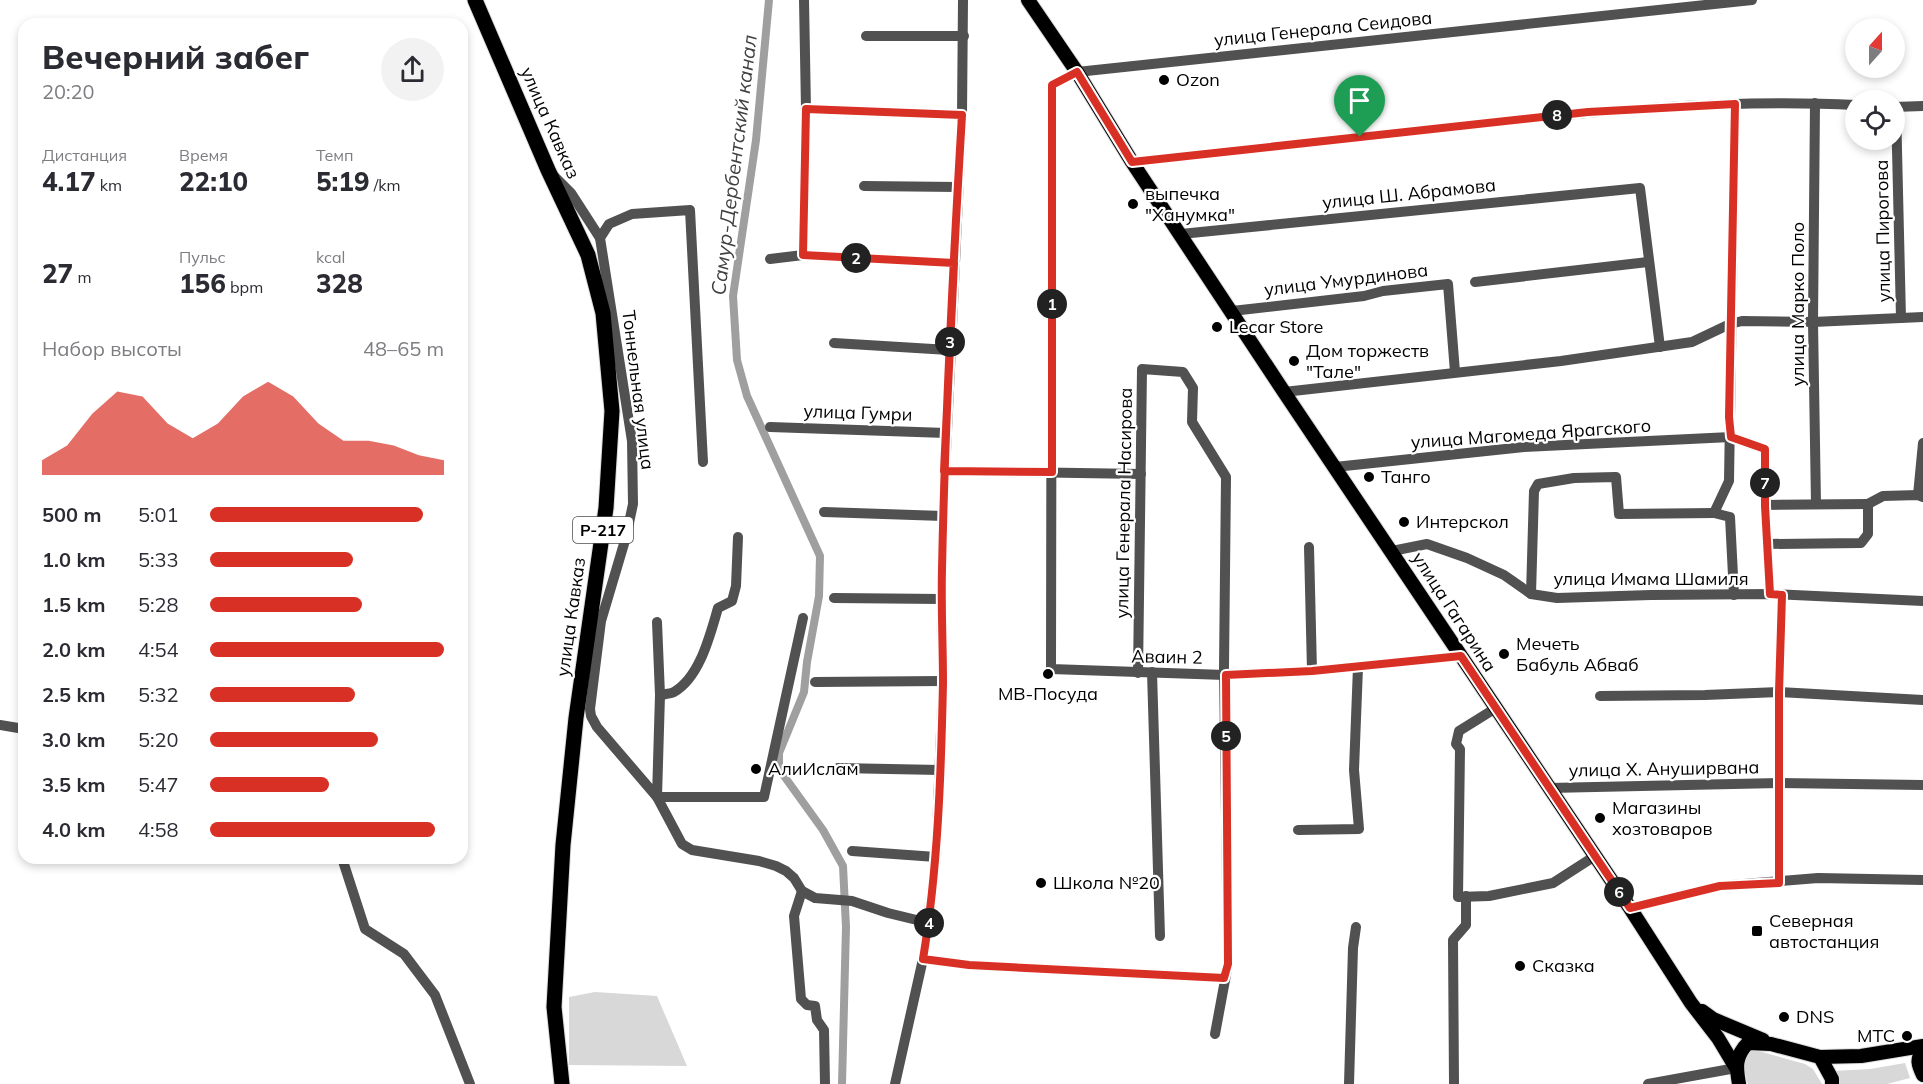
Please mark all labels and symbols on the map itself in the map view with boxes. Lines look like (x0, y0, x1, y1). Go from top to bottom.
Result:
street label: улица Генерала Сеидова (1213, 6, 1433, 51)
north arrow (1845, 18, 1905, 78)
water label: Самур-Дербентский канал (705, 33, 762, 297)
street label: улица Кавказ (516, 63, 585, 182)
place label: Ozon (1176, 68, 1220, 91)
marker: Ozon (1157, 73, 1171, 87)
pin (1334, 75, 1385, 137)
pin: 8 (1542, 100, 1572, 130)
street label: улица Пирогова (1870, 160, 1895, 302)
street label: улица Ш. Абрамова (1321, 173, 1497, 214)
place label: выпечка "Ханумка" (1145, 182, 1235, 226)
marker: выпечка "Ханумка" (1126, 197, 1140, 211)
street label: улица Марко Поло (1786, 222, 1809, 386)
pin: 2 (841, 243, 871, 273)
street label: улица Умурдинова (1263, 258, 1429, 301)
pin: 1 (1037, 289, 1067, 319)
street label: Тоннельная улица (617, 309, 660, 471)
place label: Lecar Store (1229, 315, 1323, 338)
marker: Lecar Store (1210, 320, 1224, 334)
pin: 3 (935, 327, 965, 357)
place label: Дом торжеств "Тале" (1306, 339, 1429, 383)
marker: Дом торжеств "Тале" (1287, 354, 1301, 368)
street label: улица Генерала Насирова (1110, 387, 1137, 619)
street label: улица Гумри (803, 399, 913, 426)
street label: улица Магомеда Ярагского (1410, 414, 1652, 453)
place label: Танго (1381, 465, 1431, 488)
pin: 7 (1750, 468, 1780, 498)
marker: Танго (1362, 470, 1376, 484)
place label: Интерскол (1416, 510, 1509, 533)
marker: Интерскол (1397, 515, 1411, 529)
road number: Р-217 (573, 517, 633, 543)
street label: улица Гагарина (1407, 548, 1502, 676)
street label: улица Кавказ (551, 556, 590, 678)
street label: улица Имама Шамиля (1553, 567, 1749, 590)
place label: Мечеть Бабуль Абваб (1516, 632, 1639, 676)
street label: Аваин 2 (1131, 644, 1203, 669)
marker: Мечеть Бабуль Абваб (1497, 647, 1511, 661)
marker: МВ-Посуда (1041, 667, 1055, 681)
place label: МВ-Посуда (998, 682, 1098, 705)
pin: 5 (1211, 721, 1241, 751)
street label: улица Х. Ануширвана (1568, 755, 1760, 782)
place label: АлиИслам (768, 757, 859, 780)
marker: АлиИслам (749, 762, 763, 776)
place label: Магазины хозтоваров (1612, 796, 1713, 840)
marker: Магазины хозтоваров (1593, 811, 1607, 825)
place label: Школа №20 (1053, 871, 1160, 894)
marker: Школа №20 (1034, 876, 1048, 890)
pin: 6 (1604, 877, 1634, 907)
pin: 4 (914, 908, 944, 938)
place label: Северная автостанция (1769, 909, 1879, 953)
marker: Северная автостанция (1750, 924, 1764, 938)
place label: Сказка (1532, 954, 1595, 977)
marker: Сказка (1513, 959, 1527, 973)
place label: DNS (1796, 1005, 1834, 1028)
marker: DNS (1777, 1010, 1791, 1024)
place label: МТС (1857, 1024, 1895, 1047)
marker: МТС (1900, 1029, 1914, 1043)

